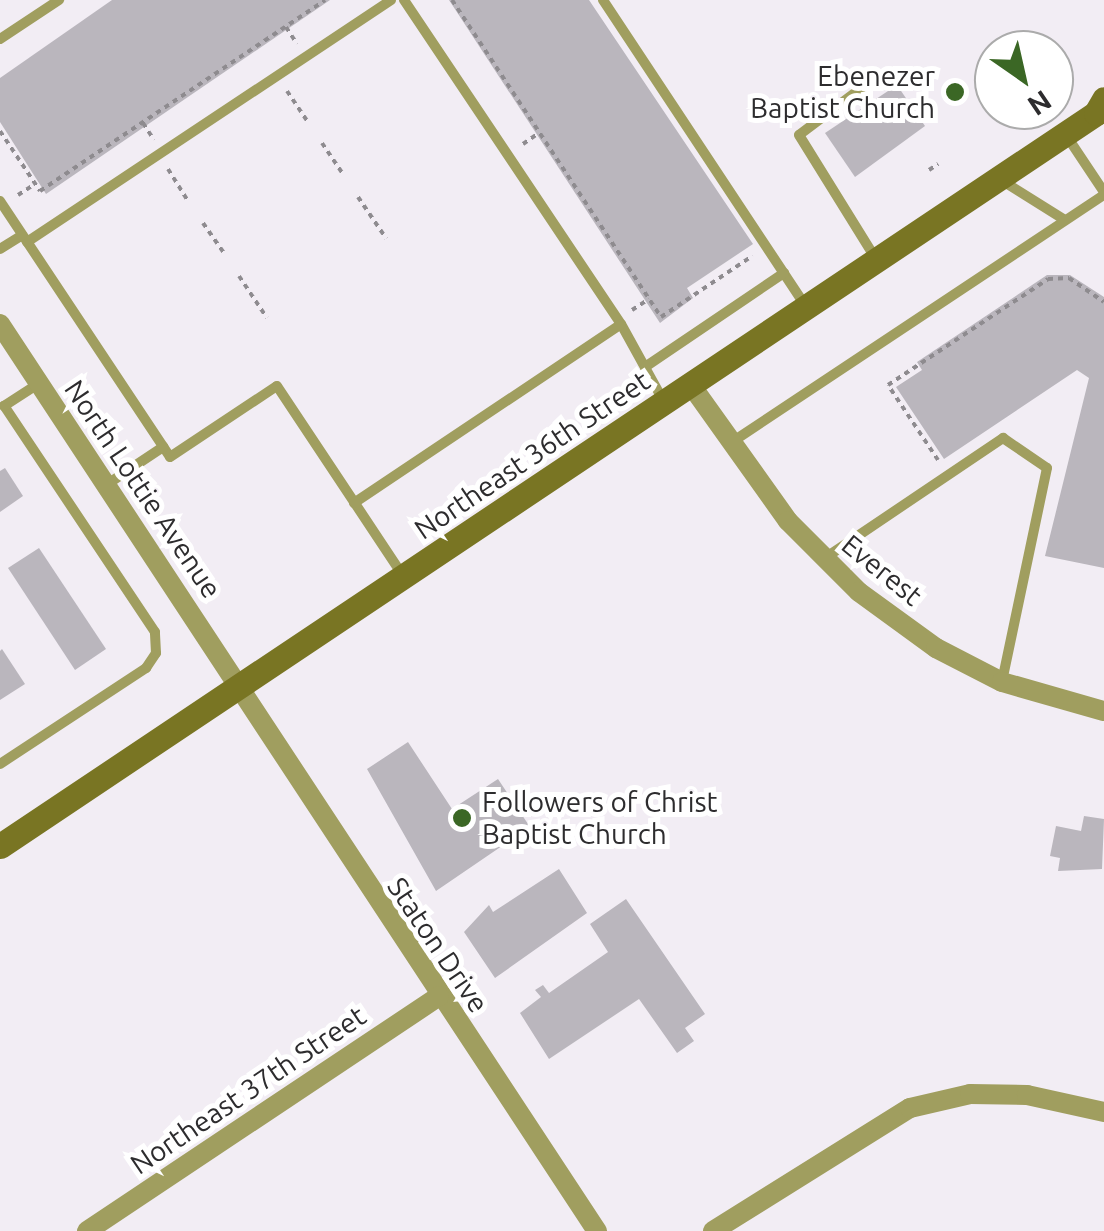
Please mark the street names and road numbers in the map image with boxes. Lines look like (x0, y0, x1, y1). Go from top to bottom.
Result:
street label: Northeast 36th Street (408, 364, 656, 546)
street label: North Lottie Avenue (57, 373, 229, 605)
street label: Everest (835, 527, 929, 613)
street label: Staton Drive (380, 871, 496, 1019)
street label: Northeast 37th Street (124, 999, 372, 1181)

